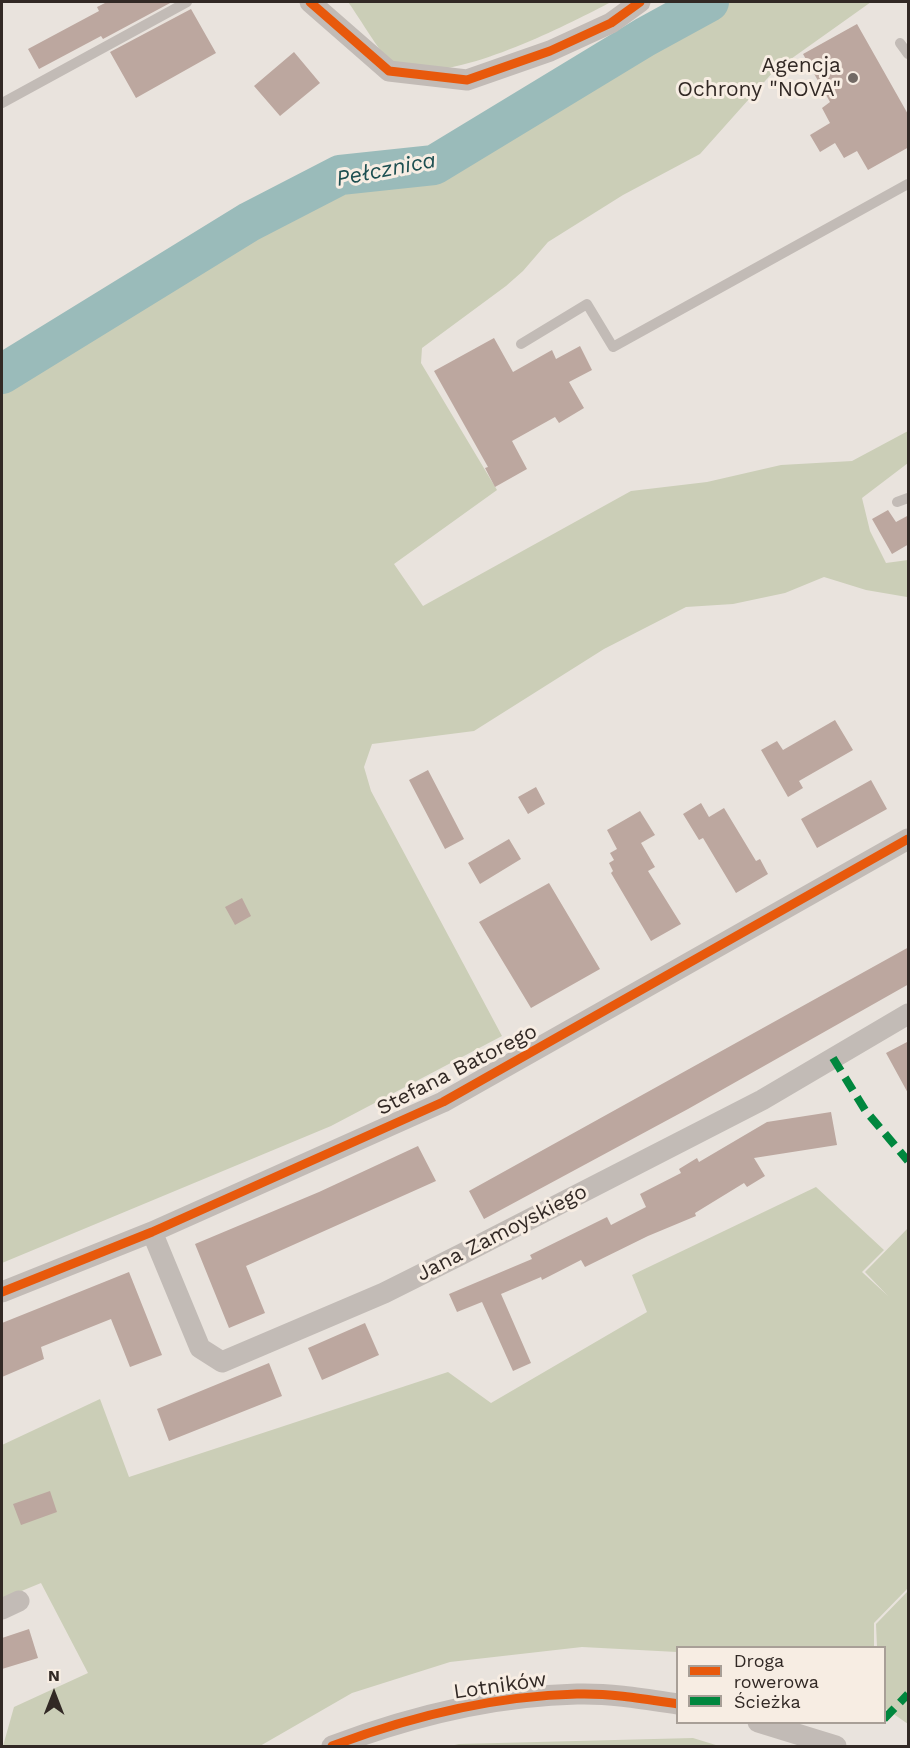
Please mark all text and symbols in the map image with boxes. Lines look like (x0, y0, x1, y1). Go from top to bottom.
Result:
place label: Agencja Ochrony "NOVA" (677, 53, 841, 103)
marker: Agencja Ochrony "NOVA" (846, 71, 860, 85)
water label: Pełcznica (334, 147, 438, 193)
street label: Stefana Batorego (373, 1019, 541, 1121)
street label: Jana Zamoyskiego (413, 1179, 591, 1287)
legend (676, 1646, 886, 1724)
text: Droga rowerowa (734, 1650, 819, 1692)
north arrow (24, 1664, 84, 1724)
text: N (48, 1666, 60, 1685)
street label: Lotników (452, 1667, 548, 1705)
text: Ścieżka (734, 1691, 801, 1712)

